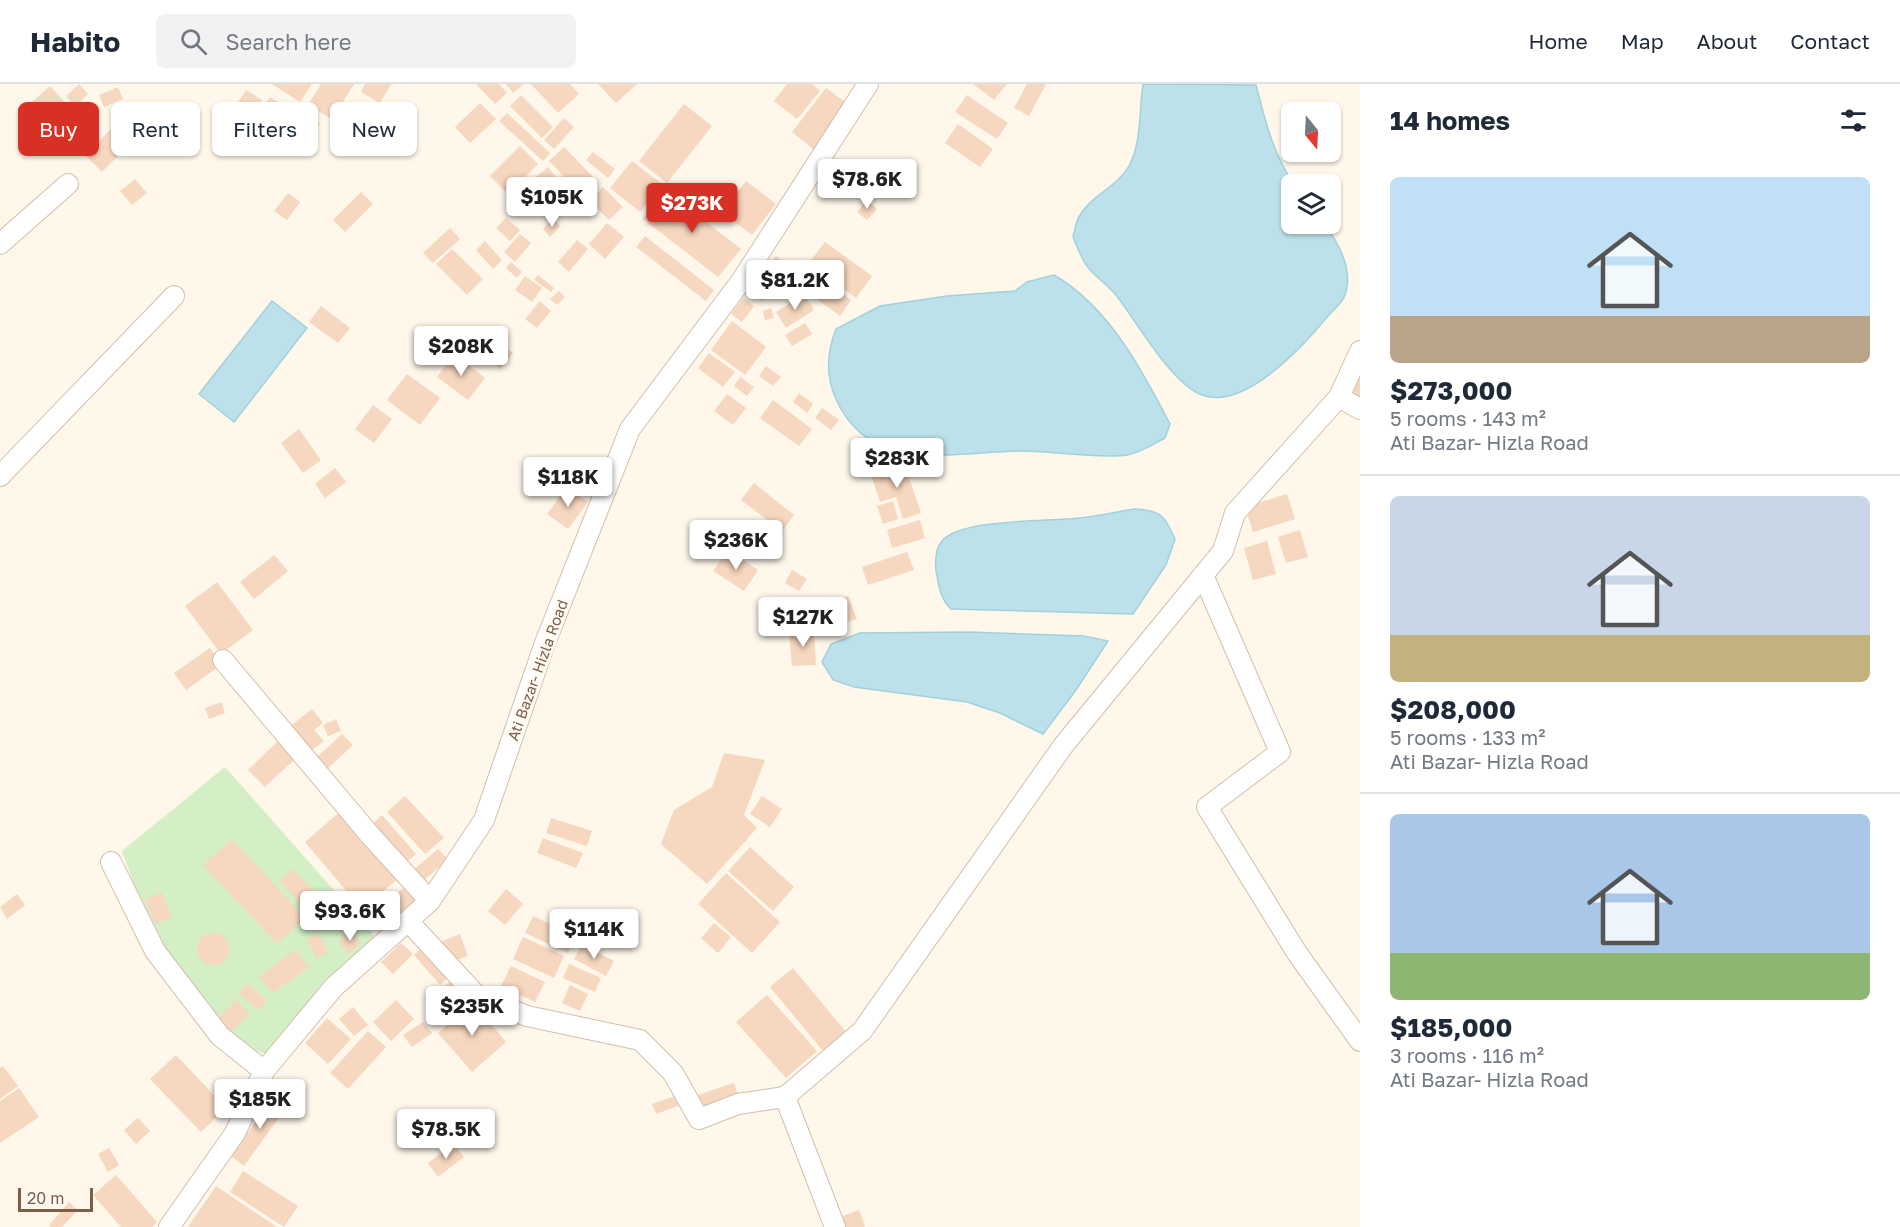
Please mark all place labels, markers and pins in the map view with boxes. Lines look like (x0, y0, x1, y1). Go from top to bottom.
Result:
pin: $78.6K (818, 159, 916, 210)
pin: $105K (510, 177, 594, 228)
pin: $273K (650, 183, 734, 234)
pin: $81.2K (746, 260, 844, 311)
pin: $208K (419, 326, 503, 377)
pin: $283K (855, 438, 939, 489)
pin: $118K (526, 457, 610, 508)
pin: $236K (694, 520, 778, 571)
pin: $127K (761, 597, 845, 648)
pin: $93.6K (301, 891, 399, 942)
pin: $114K (552, 909, 636, 960)
pin: $235K (430, 986, 514, 1037)
pin: $185K (218, 1079, 302, 1130)
pin: $78.5K (397, 1109, 495, 1160)

